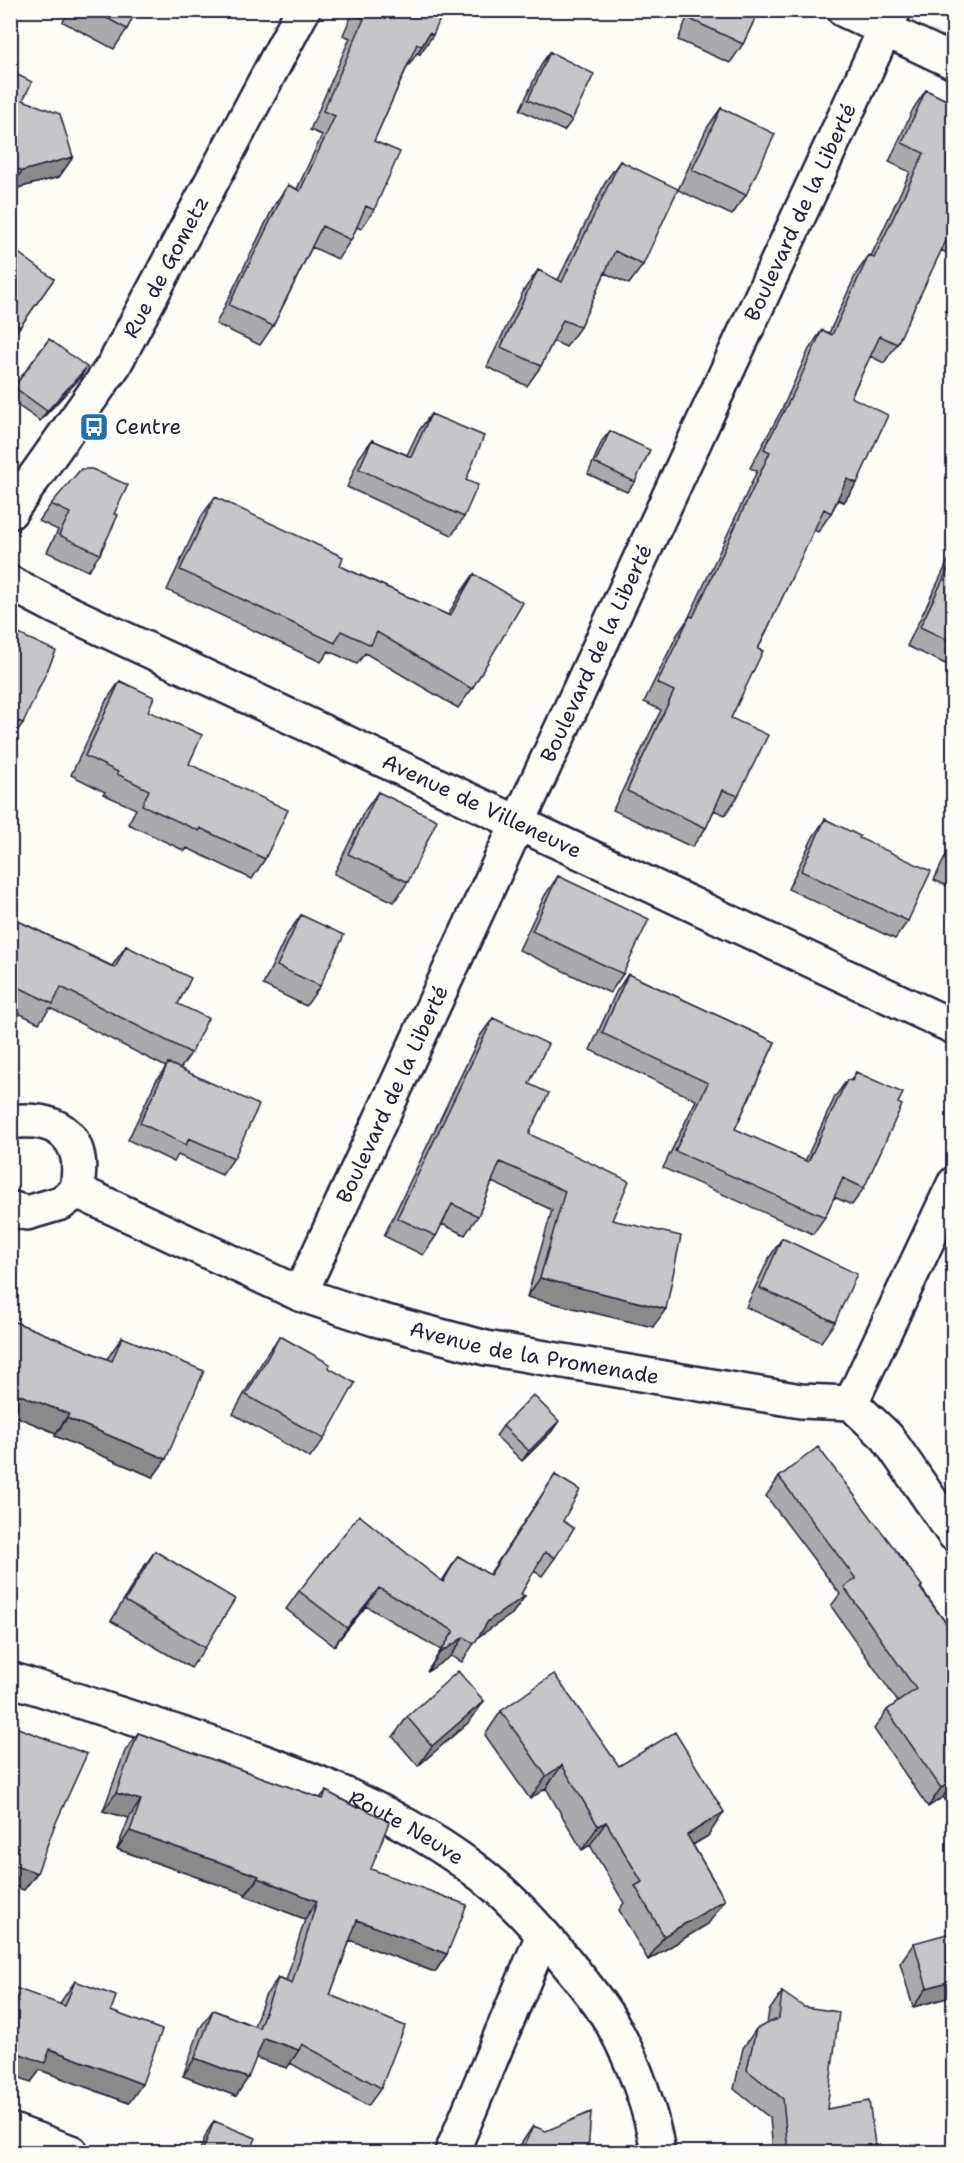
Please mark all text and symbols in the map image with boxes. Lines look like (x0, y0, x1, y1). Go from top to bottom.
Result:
street label: Boulevard de la Liberté (738, 99, 863, 326)
street label: Rue de Gometz (117, 191, 215, 343)
bus stop icon: Centre (78, 411, 110, 443)
place label: Centre (115, 413, 181, 441)
street label: Boulevard de la Liberté (534, 540, 659, 767)
street label: Avenue de Villeneuve (378, 747, 586, 865)
street label: Boulevard de la Liberté (330, 981, 455, 1208)
street label: Avenue de la Promenade (407, 1315, 661, 1391)
street label: Route Neuve (344, 1784, 469, 1872)

